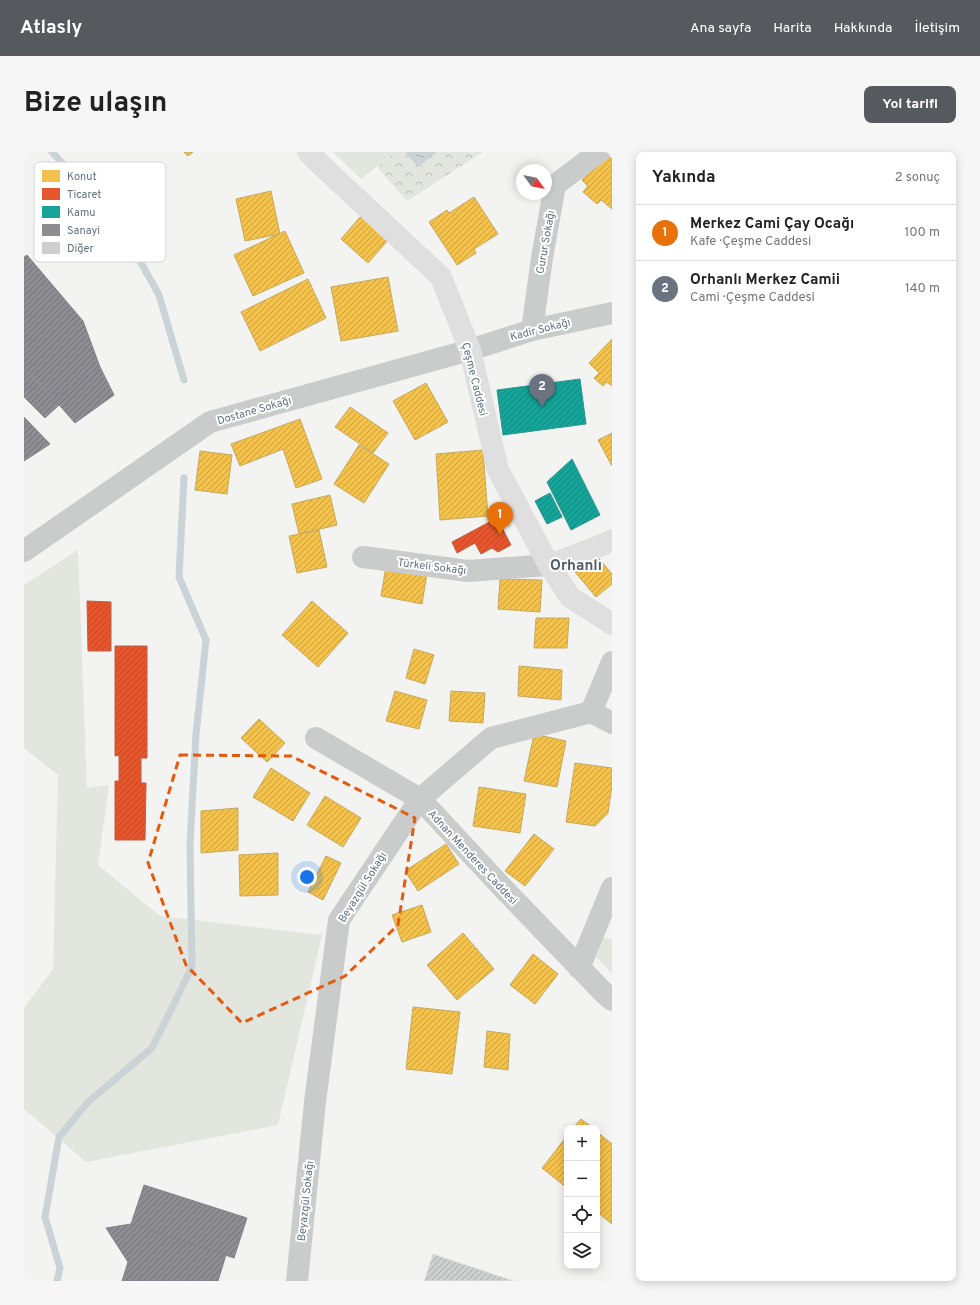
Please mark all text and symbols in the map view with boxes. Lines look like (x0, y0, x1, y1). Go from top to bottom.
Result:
text: Atlasly (20, 16, 82, 40)
text: Ana sayfa (690, 20, 751, 37)
text: Harita (773, 20, 812, 37)
text: Hakkında (834, 20, 892, 37)
text: İletişim (914, 20, 960, 37)
text: Bize ulaşın (24, 86, 167, 122)
button: Yol tarifi (864, 86, 956, 123)
legend (34, 162, 166, 262)
north arrow (516, 164, 552, 200)
text: Yakında (652, 167, 716, 189)
text: Konut (67, 170, 97, 184)
text: 2 sonuç (895, 170, 940, 186)
text: Ticaret (67, 188, 102, 202)
text: Kamu (67, 206, 96, 220)
street label: Gurur Sokağı (534, 209, 558, 275)
text: Merkez Cami Çay Ocağı (690, 215, 854, 234)
text: Sanayi (67, 224, 100, 238)
text: 1 (662, 225, 668, 241)
text: 100 m (904, 225, 940, 241)
text: Kafe · Çeşme Caddesi (690, 234, 811, 250)
text: Diğer (67, 242, 95, 256)
text: Orhanlı Merkez Camii (690, 271, 840, 290)
text: 2 (661, 281, 669, 297)
text: 140 m (905, 281, 940, 297)
text: Cami · Çeşme Caddesi (690, 290, 815, 306)
street label: Kadir Sokağı (508, 316, 572, 344)
street label: Çeşme Caddesi (458, 341, 490, 417)
pin: 2 (529, 374, 555, 407)
street label: Dostane Sokağı (216, 394, 293, 428)
pin: 1 (487, 502, 513, 535)
street label: Türkeli Sokağı (397, 556, 467, 578)
district label: Orhanlı (550, 557, 602, 576)
street label: Adnan Menderes Caddesi (425, 807, 520, 908)
street label: Beyazgül Sokağı (336, 850, 390, 925)
your location (297, 867, 317, 887)
map controls (564, 1125, 600, 1269)
button: + (564, 1125, 600, 1161)
street label: Beyazgül Sokağı (295, 1160, 317, 1242)
button: − (564, 1161, 600, 1197)
button: locate (564, 1197, 600, 1233)
button: layers (564, 1233, 600, 1269)

